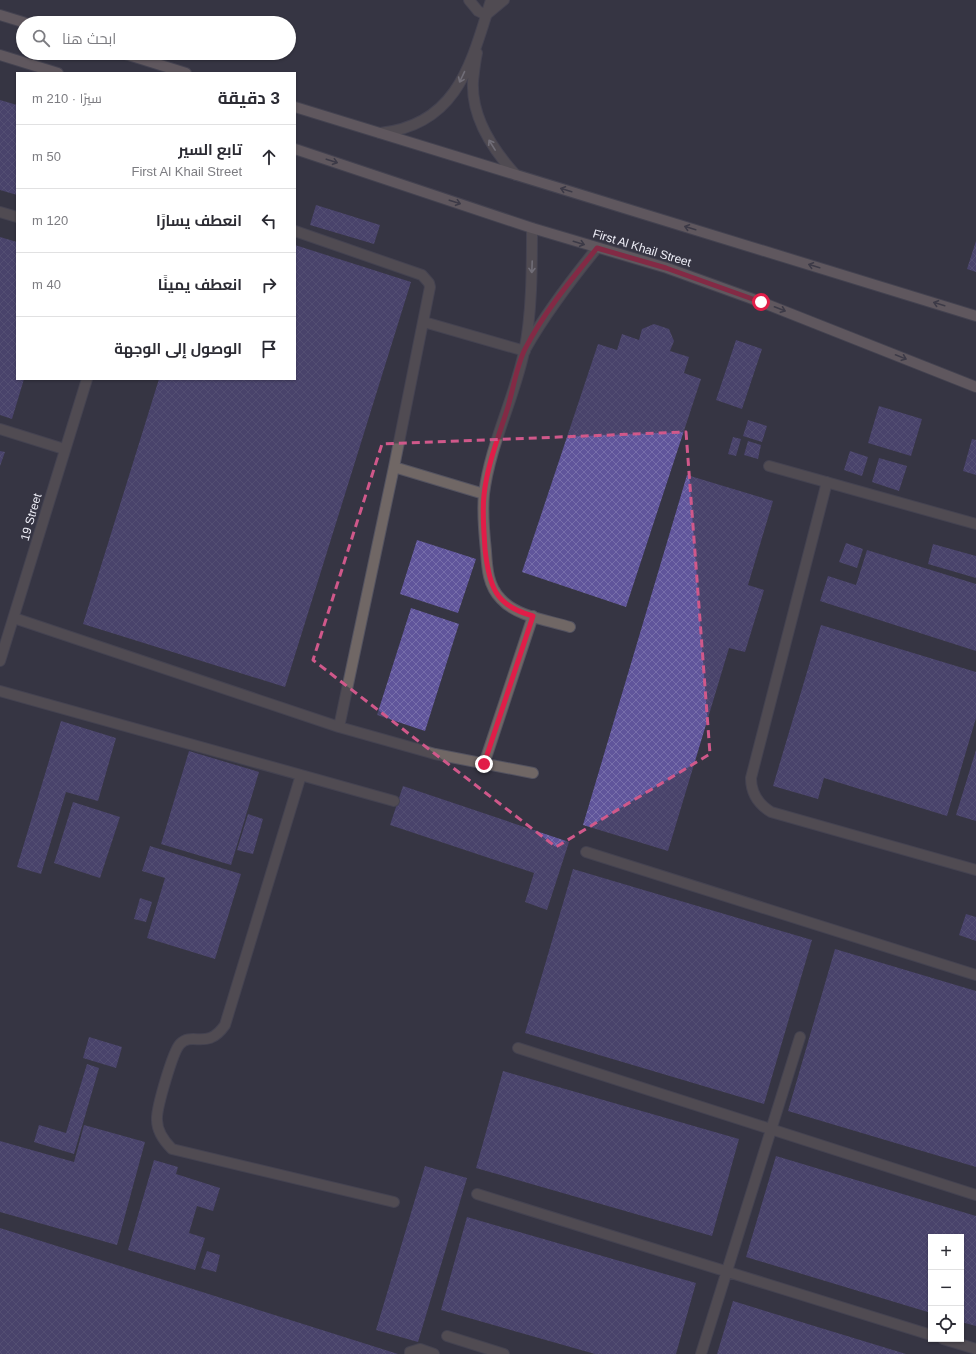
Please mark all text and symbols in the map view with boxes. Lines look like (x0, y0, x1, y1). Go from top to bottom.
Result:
search box (16, 16, 296, 60)
icon: search (30, 27, 52, 49)
text: ابحث هنا (62, 30, 116, 47)
one-way arrow (458, 70, 465, 82)
text: 3 دقيقة (218, 89, 280, 108)
text: سيرًا · 210 m (32, 91, 102, 106)
one-way arrow (488, 140, 496, 151)
text: تابع السير (178, 141, 242, 158)
icon: ahead (258, 146, 280, 168)
text: 50 m (32, 149, 61, 164)
one-way arrow (326, 158, 338, 166)
text: First Al Khail Street (131, 164, 242, 179)
one-way arrow (559, 186, 572, 193)
one-way arrow (449, 199, 461, 207)
icon: left (258, 210, 280, 232)
text: انعطف يسارًا (156, 212, 242, 229)
text: 120 m (32, 213, 68, 228)
one-way arrow (684, 224, 697, 231)
street label: First Al Khail Street (591, 226, 693, 270)
one-way arrow (573, 239, 585, 247)
one-way arrow (528, 260, 535, 273)
one-way arrow (808, 262, 821, 269)
icon: right (258, 274, 280, 296)
text: انعطف يمينًا (158, 276, 242, 293)
text: 40 m (32, 277, 61, 292)
route start (752, 293, 770, 311)
one-way arrow (932, 300, 945, 307)
one-way arrow (774, 306, 786, 314)
icon: arrive (258, 338, 280, 360)
text: الوصول إلى الوجهة (114, 340, 242, 357)
one-way arrow (895, 353, 907, 361)
street label: 19 Street (18, 491, 45, 542)
route end (475, 755, 493, 773)
map controls (928, 1234, 964, 1342)
button: + (928, 1234, 964, 1270)
button: − (928, 1270, 964, 1306)
button: locate (928, 1306, 964, 1342)

